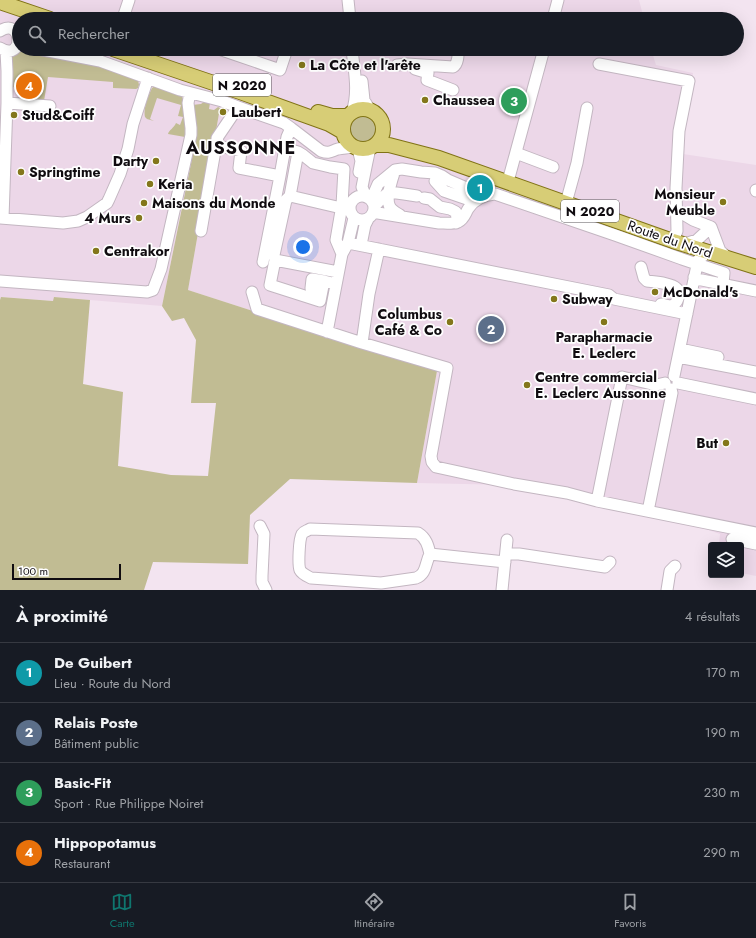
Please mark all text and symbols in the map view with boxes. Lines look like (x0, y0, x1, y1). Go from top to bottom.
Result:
search box (12, 12, 744, 56)
icon: search (26, 23, 48, 45)
text: Rechercher (58, 23, 130, 45)
place label: La Côte et l'arête (310, 55, 421, 75)
marker: La Côte et l'arête (297, 60, 307, 70)
pin: 4 (16, 71, 42, 101)
road number: N 2020 (213, 74, 271, 96)
pin: 3 (501, 86, 527, 116)
place label: Chaussea (433, 90, 495, 110)
marker: Chaussea (420, 95, 430, 105)
place label: Laubert (231, 102, 281, 122)
place label: Stud&Coiff (22, 105, 95, 125)
marker: Laubert (218, 107, 228, 117)
marker: Stud&Coiff (9, 110, 19, 120)
district label: AUSSONNE (185, 135, 296, 161)
place label: Darty (113, 151, 149, 171)
marker: Darty (151, 156, 161, 166)
place label: Springtime (29, 162, 100, 182)
marker: Springtime (16, 167, 26, 177)
pin: 1 (467, 173, 493, 203)
place label: Keria (158, 174, 193, 194)
marker: Keria (145, 179, 155, 189)
place label: Monsieur Meuble (654, 184, 715, 220)
place label: Maisons du Monde (152, 193, 276, 213)
marker: Monsieur Meuble (718, 197, 728, 207)
marker: Maisons du Monde (139, 198, 149, 208)
road number: N 2020 (561, 200, 619, 222)
place label: 4 Murs (84, 208, 132, 228)
marker: 4 Murs (134, 213, 144, 223)
street label: Route du Nord (625, 215, 715, 263)
your location (293, 237, 313, 257)
place label: Centrakor (104, 241, 170, 261)
marker: Centrakor (91, 246, 101, 256)
place label: McDonald's (663, 282, 739, 302)
marker: McDonald's (650, 287, 660, 297)
place label: Subway (562, 289, 613, 309)
marker: Subway (549, 294, 559, 304)
place label: Columbus Café & Co (375, 304, 443, 340)
pin: 2 (478, 314, 504, 344)
marker: Columbus Café & Co (445, 317, 455, 327)
marker: Parapharmacie E. Leclerc (599, 317, 609, 327)
place label: Parapharmacie E. Leclerc (556, 327, 652, 363)
place label: Centre commercial E. Leclerc Aussonne (535, 367, 666, 403)
marker: Centre commercial E. Leclerc Aussonne (522, 380, 532, 390)
place label: But (696, 433, 719, 453)
marker: But (721, 438, 731, 448)
map controls (708, 542, 744, 578)
button: layers (708, 542, 744, 578)
scale bar (12, 562, 121, 581)
text: 100 m (18, 563, 48, 579)
text: À proximité (16, 604, 108, 628)
text: 4 résultats (685, 607, 740, 626)
text: De Guibert (54, 652, 132, 674)
text: 1 (26, 663, 32, 682)
text: 170 m (705, 663, 740, 682)
text: Lieu · Route du Nord (54, 674, 171, 693)
text: Relais Poste (54, 712, 138, 734)
text: 2 (25, 723, 33, 742)
text: 190 m (705, 723, 740, 742)
text: Bâtiment public (54, 734, 139, 753)
text: Basic-Fit (54, 772, 111, 794)
text: 3 (25, 783, 33, 802)
text: 230 m (704, 783, 740, 802)
text: Sport · Rue Philippe Noiret (54, 794, 203, 813)
text: Hippopotamus (54, 832, 156, 854)
text: 4 (24, 843, 34, 862)
text: 290 m (703, 843, 740, 862)
text: Restaurant (54, 854, 110, 873)
tab: Carte (110, 891, 135, 931)
tab: Itinéraire (354, 891, 395, 931)
tab: Favoris (614, 891, 646, 931)

